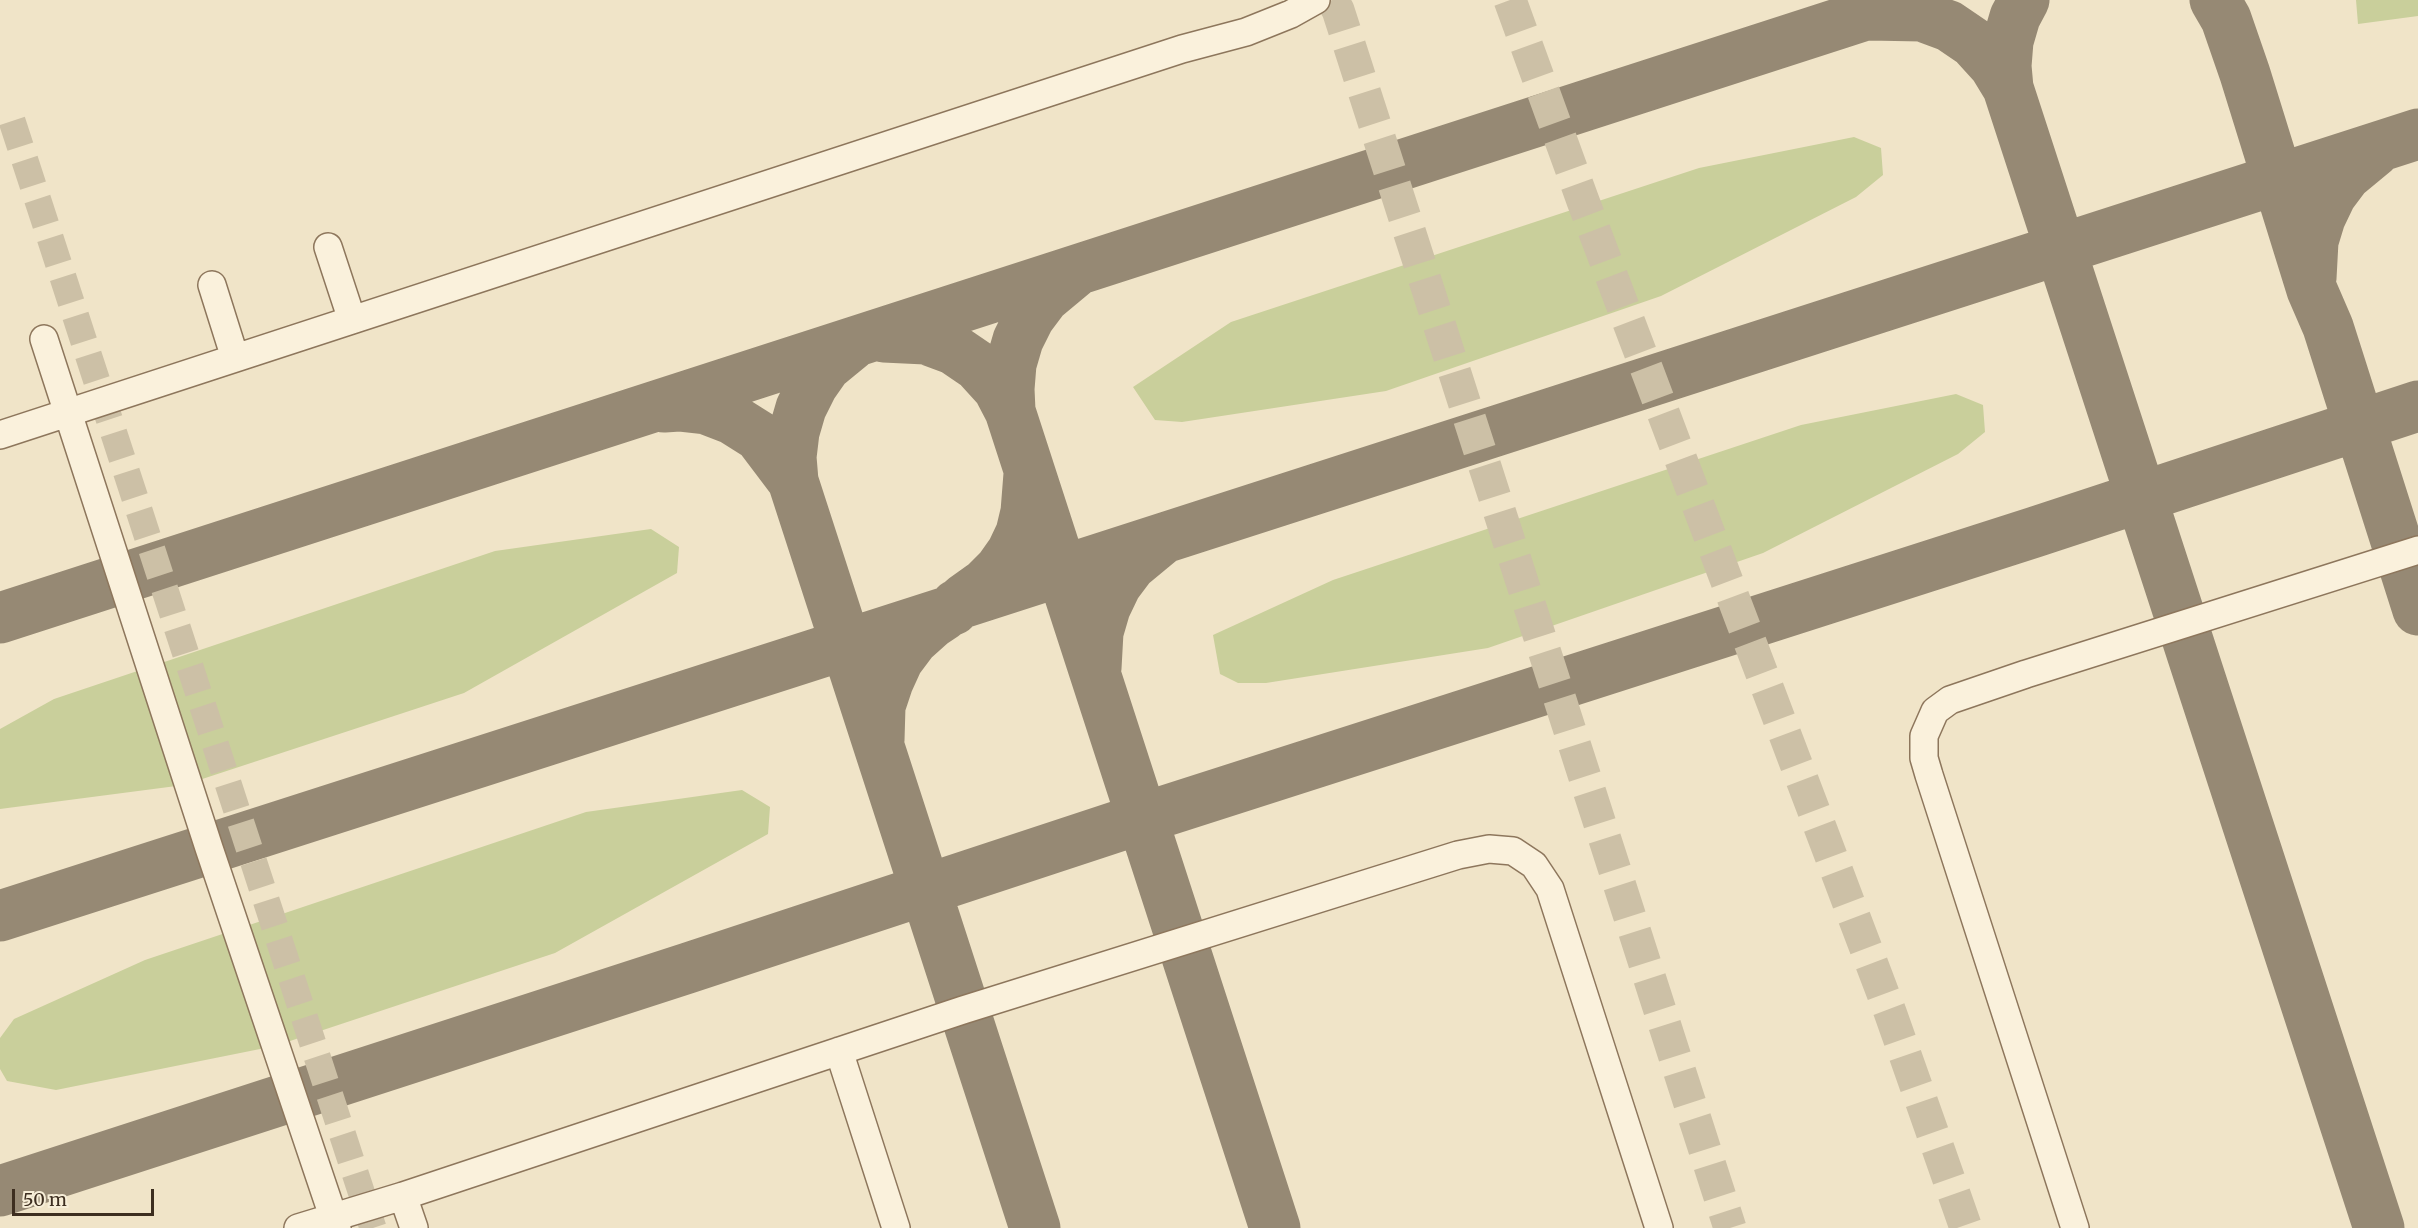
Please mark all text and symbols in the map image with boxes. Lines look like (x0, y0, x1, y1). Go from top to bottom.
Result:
scale bar (15, 1177, 158, 1215)
text: 50 m (23, 1188, 67, 1211)

